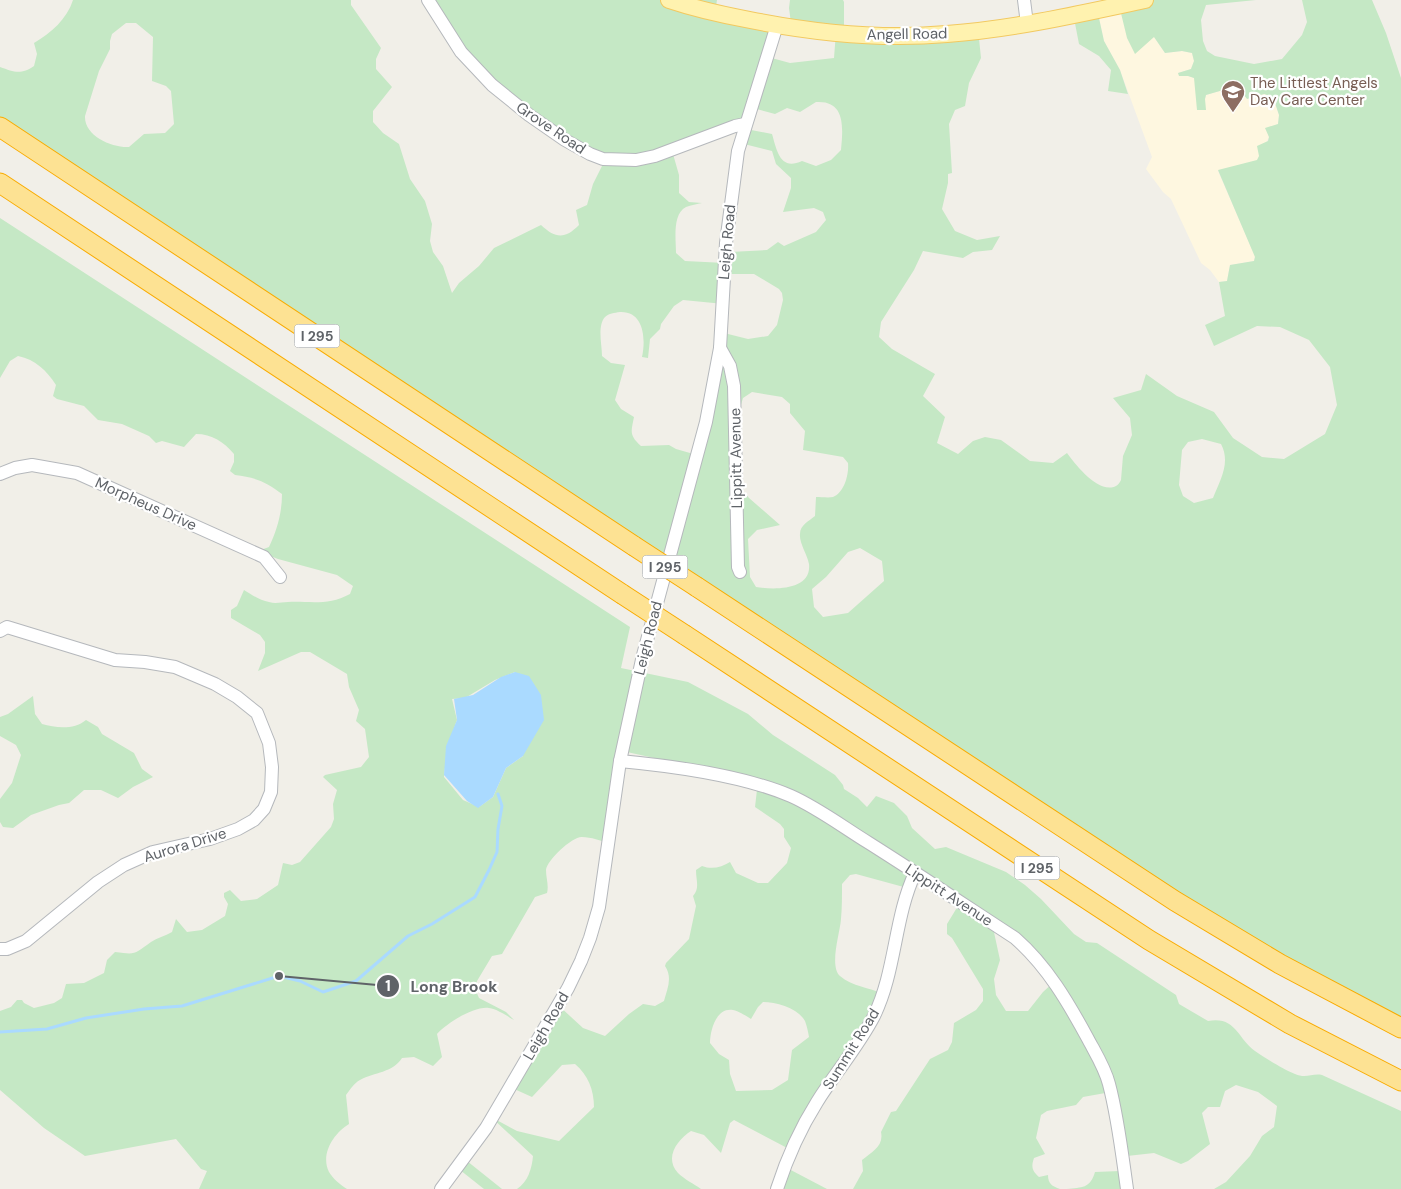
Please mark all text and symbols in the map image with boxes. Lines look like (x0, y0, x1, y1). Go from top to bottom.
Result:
street label: Angell Road (866, 23, 948, 45)
place label: The Littlest Angels Day Care Center (1250, 73, 1378, 110)
school or university icon: The Littlest Angels Day Care Center (1220, 79, 1246, 113)
street label: Grove Road (512, 97, 590, 159)
street label: Leigh Road (714, 203, 740, 281)
road number: I 295 (294, 324, 340, 348)
street label: Lippitt Avenue (725, 408, 747, 508)
street label: Morpheus Drive (92, 473, 200, 535)
road number: I 295 (642, 556, 688, 578)
street label: Leigh Road (629, 599, 667, 677)
street label: Aurora Drive (141, 823, 229, 867)
road number: I 295 (1014, 856, 1060, 880)
street label: Lippitt Avenue (901, 859, 997, 931)
callout: Long Brook (375, 971, 507, 1002)
text: 1 (385, 976, 391, 996)
text: Long Brook (411, 976, 498, 997)
street label: Leigh Road (518, 988, 574, 1064)
street label: Summit Road (818, 1005, 884, 1093)

